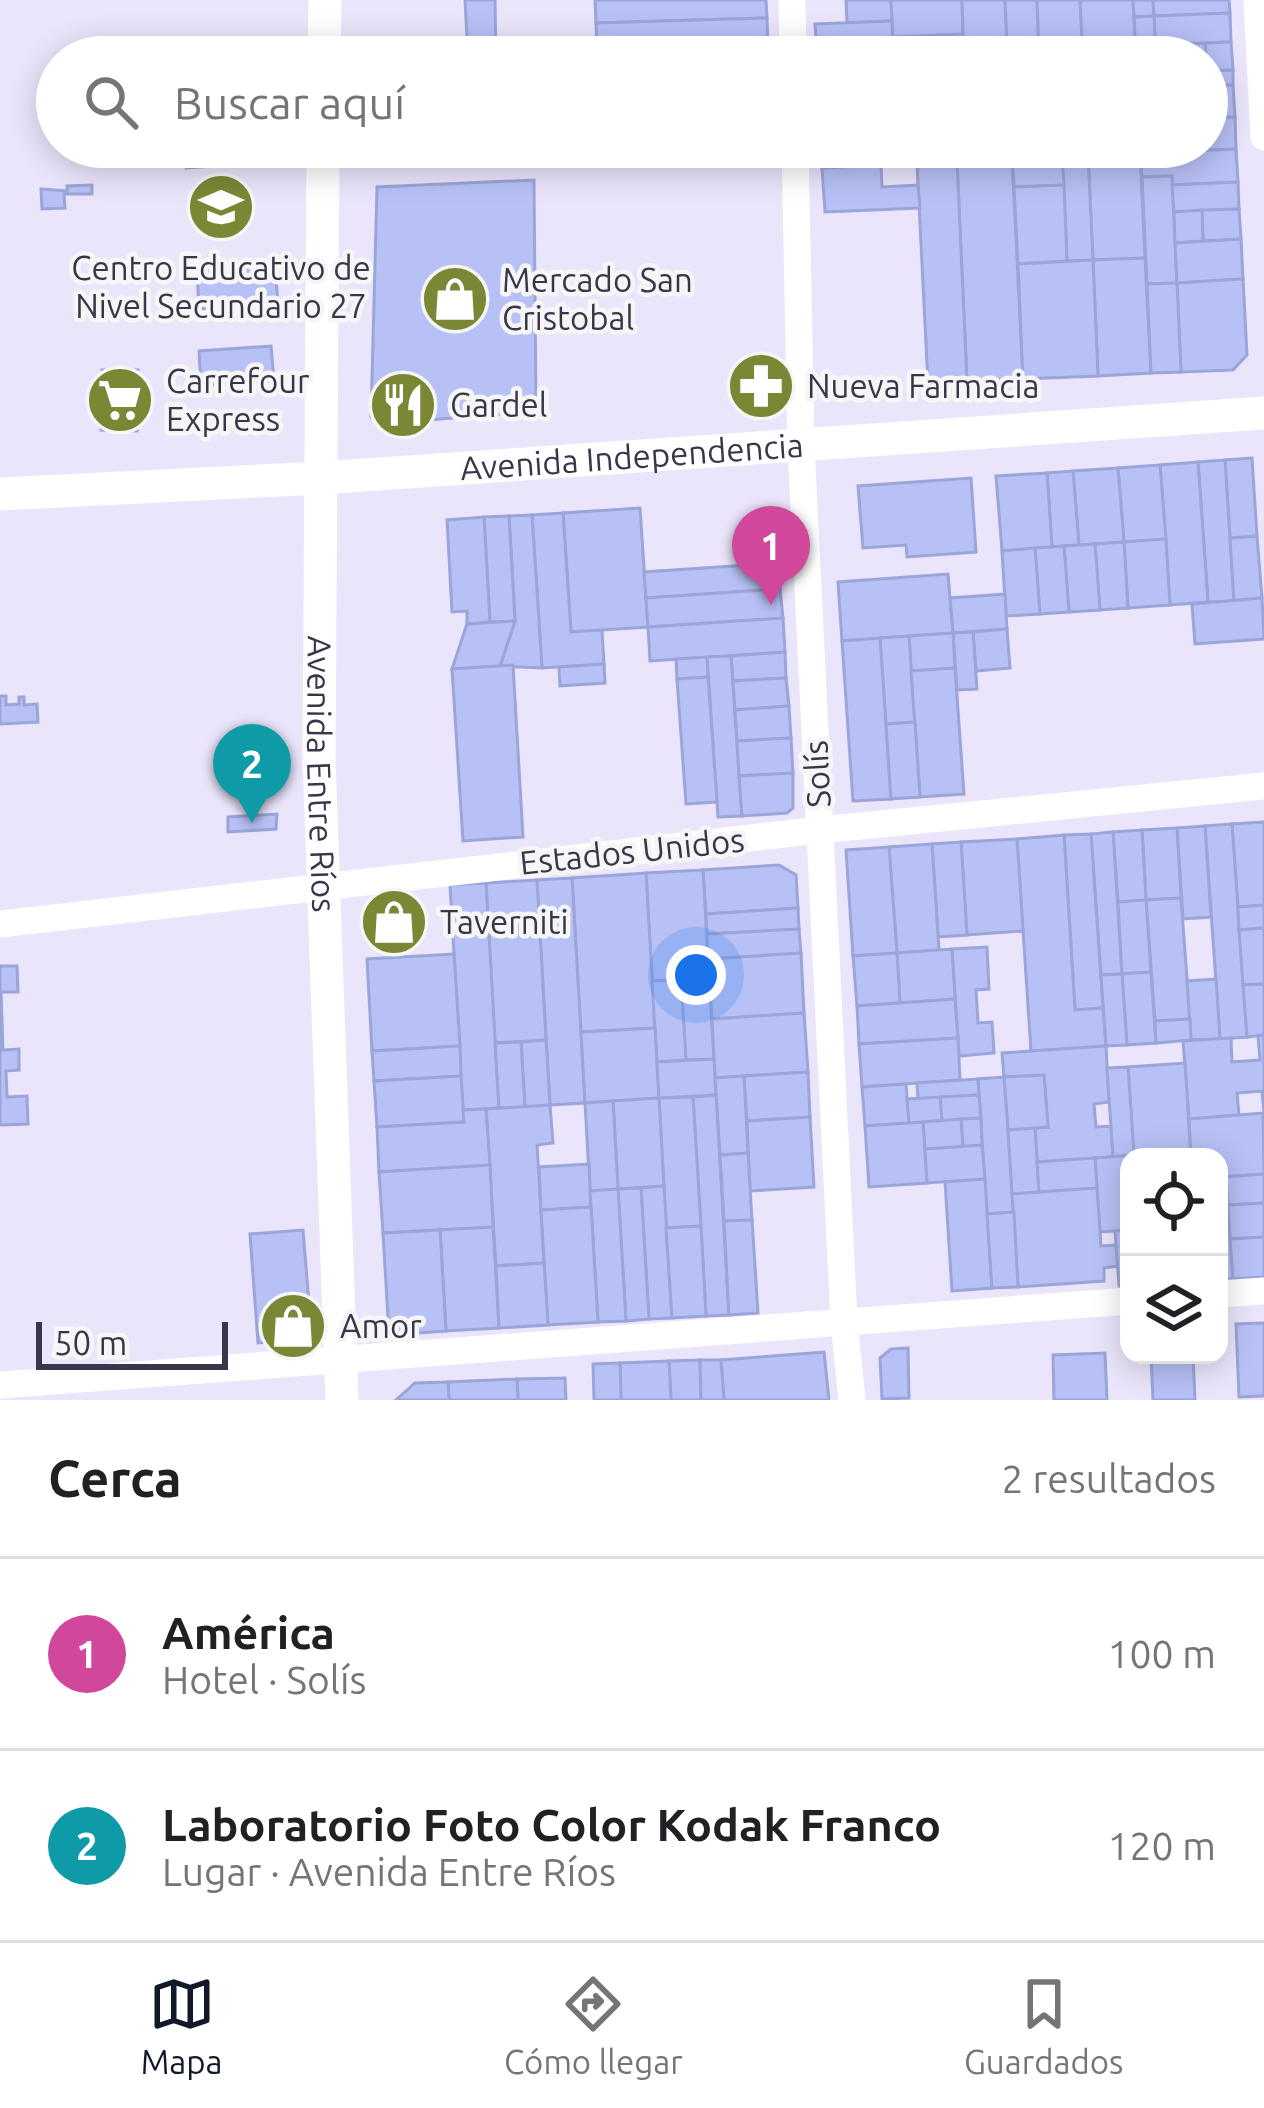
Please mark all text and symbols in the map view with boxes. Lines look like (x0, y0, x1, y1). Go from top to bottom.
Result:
search box (36, 36, 1228, 168)
icon: search (78, 69, 144, 135)
text: Buscar aquí (174, 77, 405, 128)
school or university icon: Centro Educativo de Nivel Secundario 27 (186, 172, 256, 242)
place label: Centro Educativo de Nivel Secundario 27 (71, 249, 371, 324)
place label: Mercado San Cristobal (502, 261, 693, 336)
shop icon: Mercado San Cristobal (420, 264, 490, 334)
pharmacy icon: Nueva Farmacia (726, 351, 796, 421)
place label: Carrefour Express (166, 362, 310, 437)
supermarket icon: Carrefour Express (85, 365, 155, 435)
place label: Nueva Farmacia (807, 367, 1040, 404)
restaurant icon: Gardel (368, 370, 438, 440)
place label: Gardel (450, 386, 547, 423)
street label: Avenida Independencia (459, 426, 805, 486)
pin: 1 (732, 506, 810, 605)
street label: Avenida Entre Ríos (301, 635, 343, 913)
pin: 2 (213, 724, 291, 823)
street label: Solís (796, 739, 837, 809)
street label: Estados Unidos (518, 820, 746, 881)
shop icon: Taverniti (359, 887, 429, 957)
place label: Taverniti (440, 903, 569, 940)
your location (666, 945, 726, 1005)
map controls (1120, 1148, 1228, 1364)
button: locate (1120, 1148, 1228, 1256)
button: layers (1120, 1256, 1228, 1364)
shop icon: Amor (258, 1291, 328, 1361)
place label: Amor (340, 1307, 422, 1344)
scale bar (36, 1316, 228, 1369)
text: 50 m (54, 1324, 127, 1361)
text: Cerca (48, 1449, 182, 1507)
text: 2 resultados (1002, 1457, 1216, 1500)
text: América (162, 1607, 335, 1658)
text: 1 (76, 1632, 98, 1675)
text: 100 m (1107, 1632, 1216, 1675)
text: Hotel · Solís (162, 1658, 366, 1701)
text: Laboratorio Foto Color Kodak Franco (162, 1799, 941, 1850)
text: 2 (76, 1824, 98, 1867)
text: 120 m (1107, 1824, 1216, 1867)
text: Lugar · Avenida Entre Ríos (162, 1850, 616, 1893)
tab: Mapa (141, 1971, 223, 2080)
tab: Cómo llegar (504, 1971, 683, 2080)
tab: Guardados (964, 1971, 1123, 2080)

